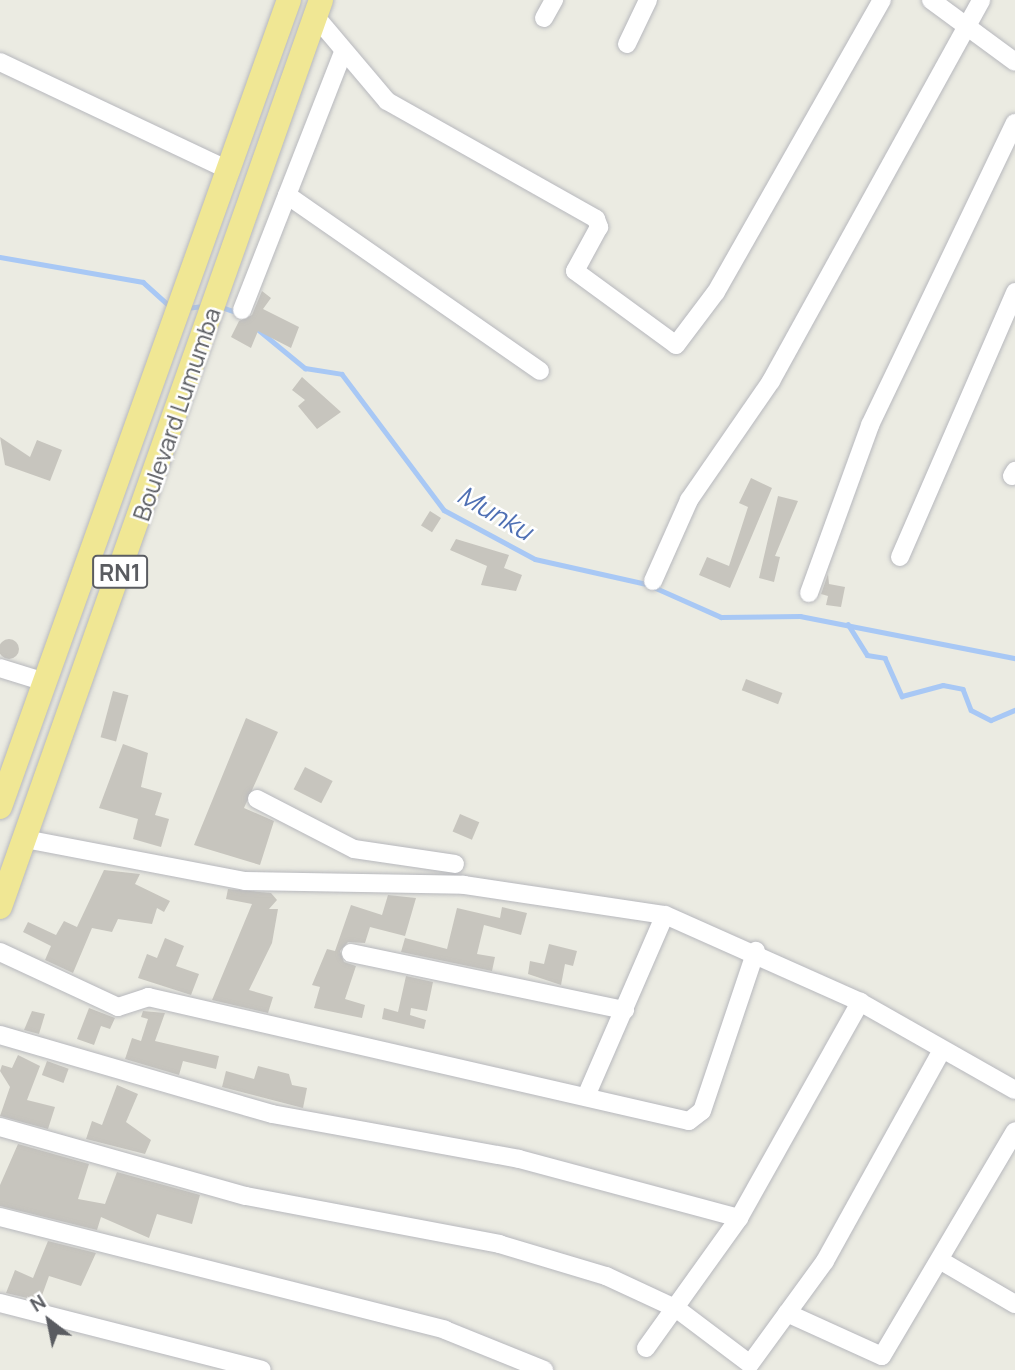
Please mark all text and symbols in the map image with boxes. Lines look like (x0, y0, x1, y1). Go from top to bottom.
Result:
street label: Boulevard Lumumba (126, 304, 226, 524)
water label: Munku (452, 479, 538, 547)
road number: RN1 (92, 552, 148, 592)
north arrow (14, 1286, 84, 1356)
text: N (25, 1289, 51, 1318)

